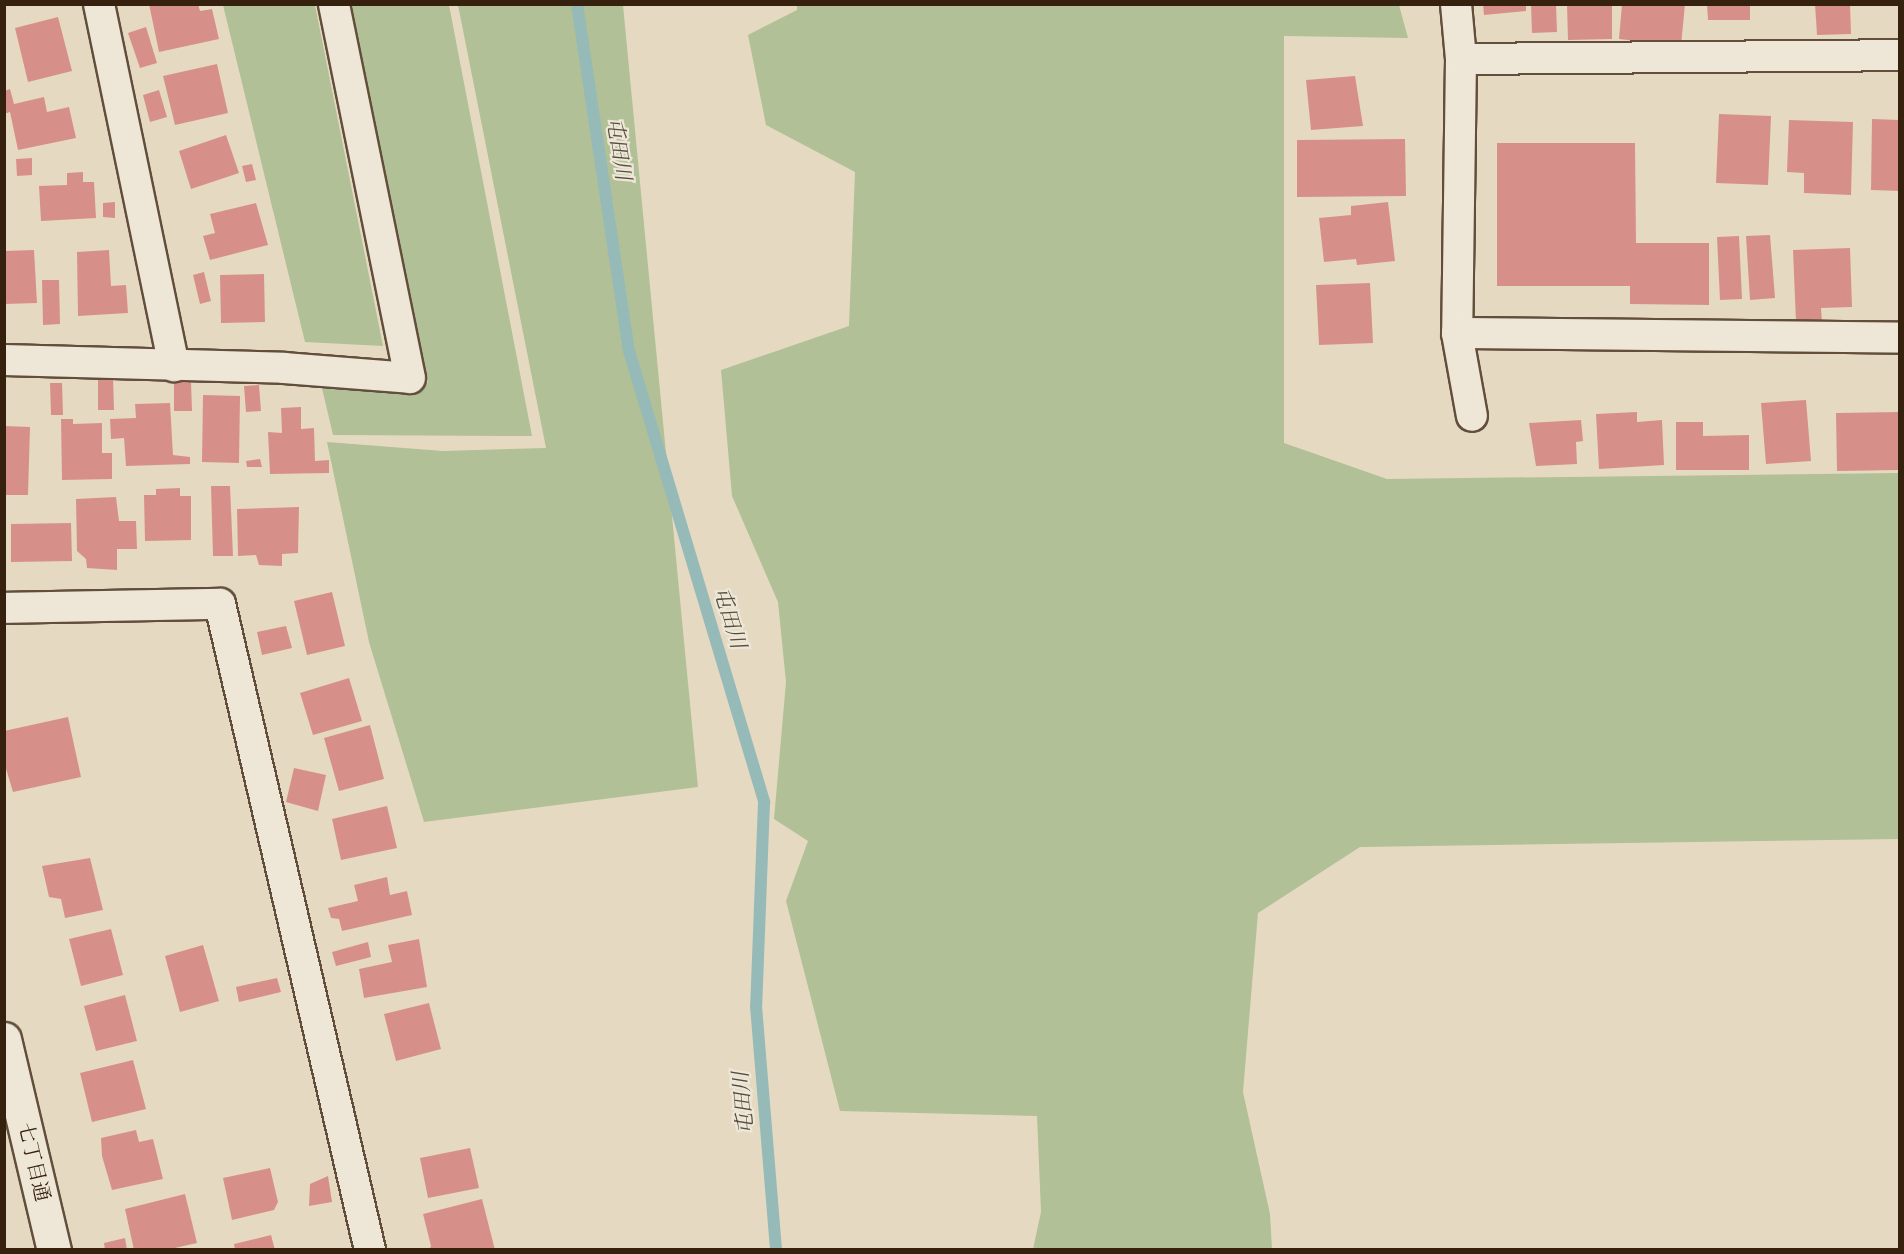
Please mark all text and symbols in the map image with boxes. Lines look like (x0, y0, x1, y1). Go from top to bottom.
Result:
water label: 屯田川 (601, 116, 635, 182)
water label: 屯田川 (708, 584, 750, 652)
water label: 屯田川 (729, 1071, 759, 1135)
street label: 七丁目通 (13, 1120, 55, 1204)

